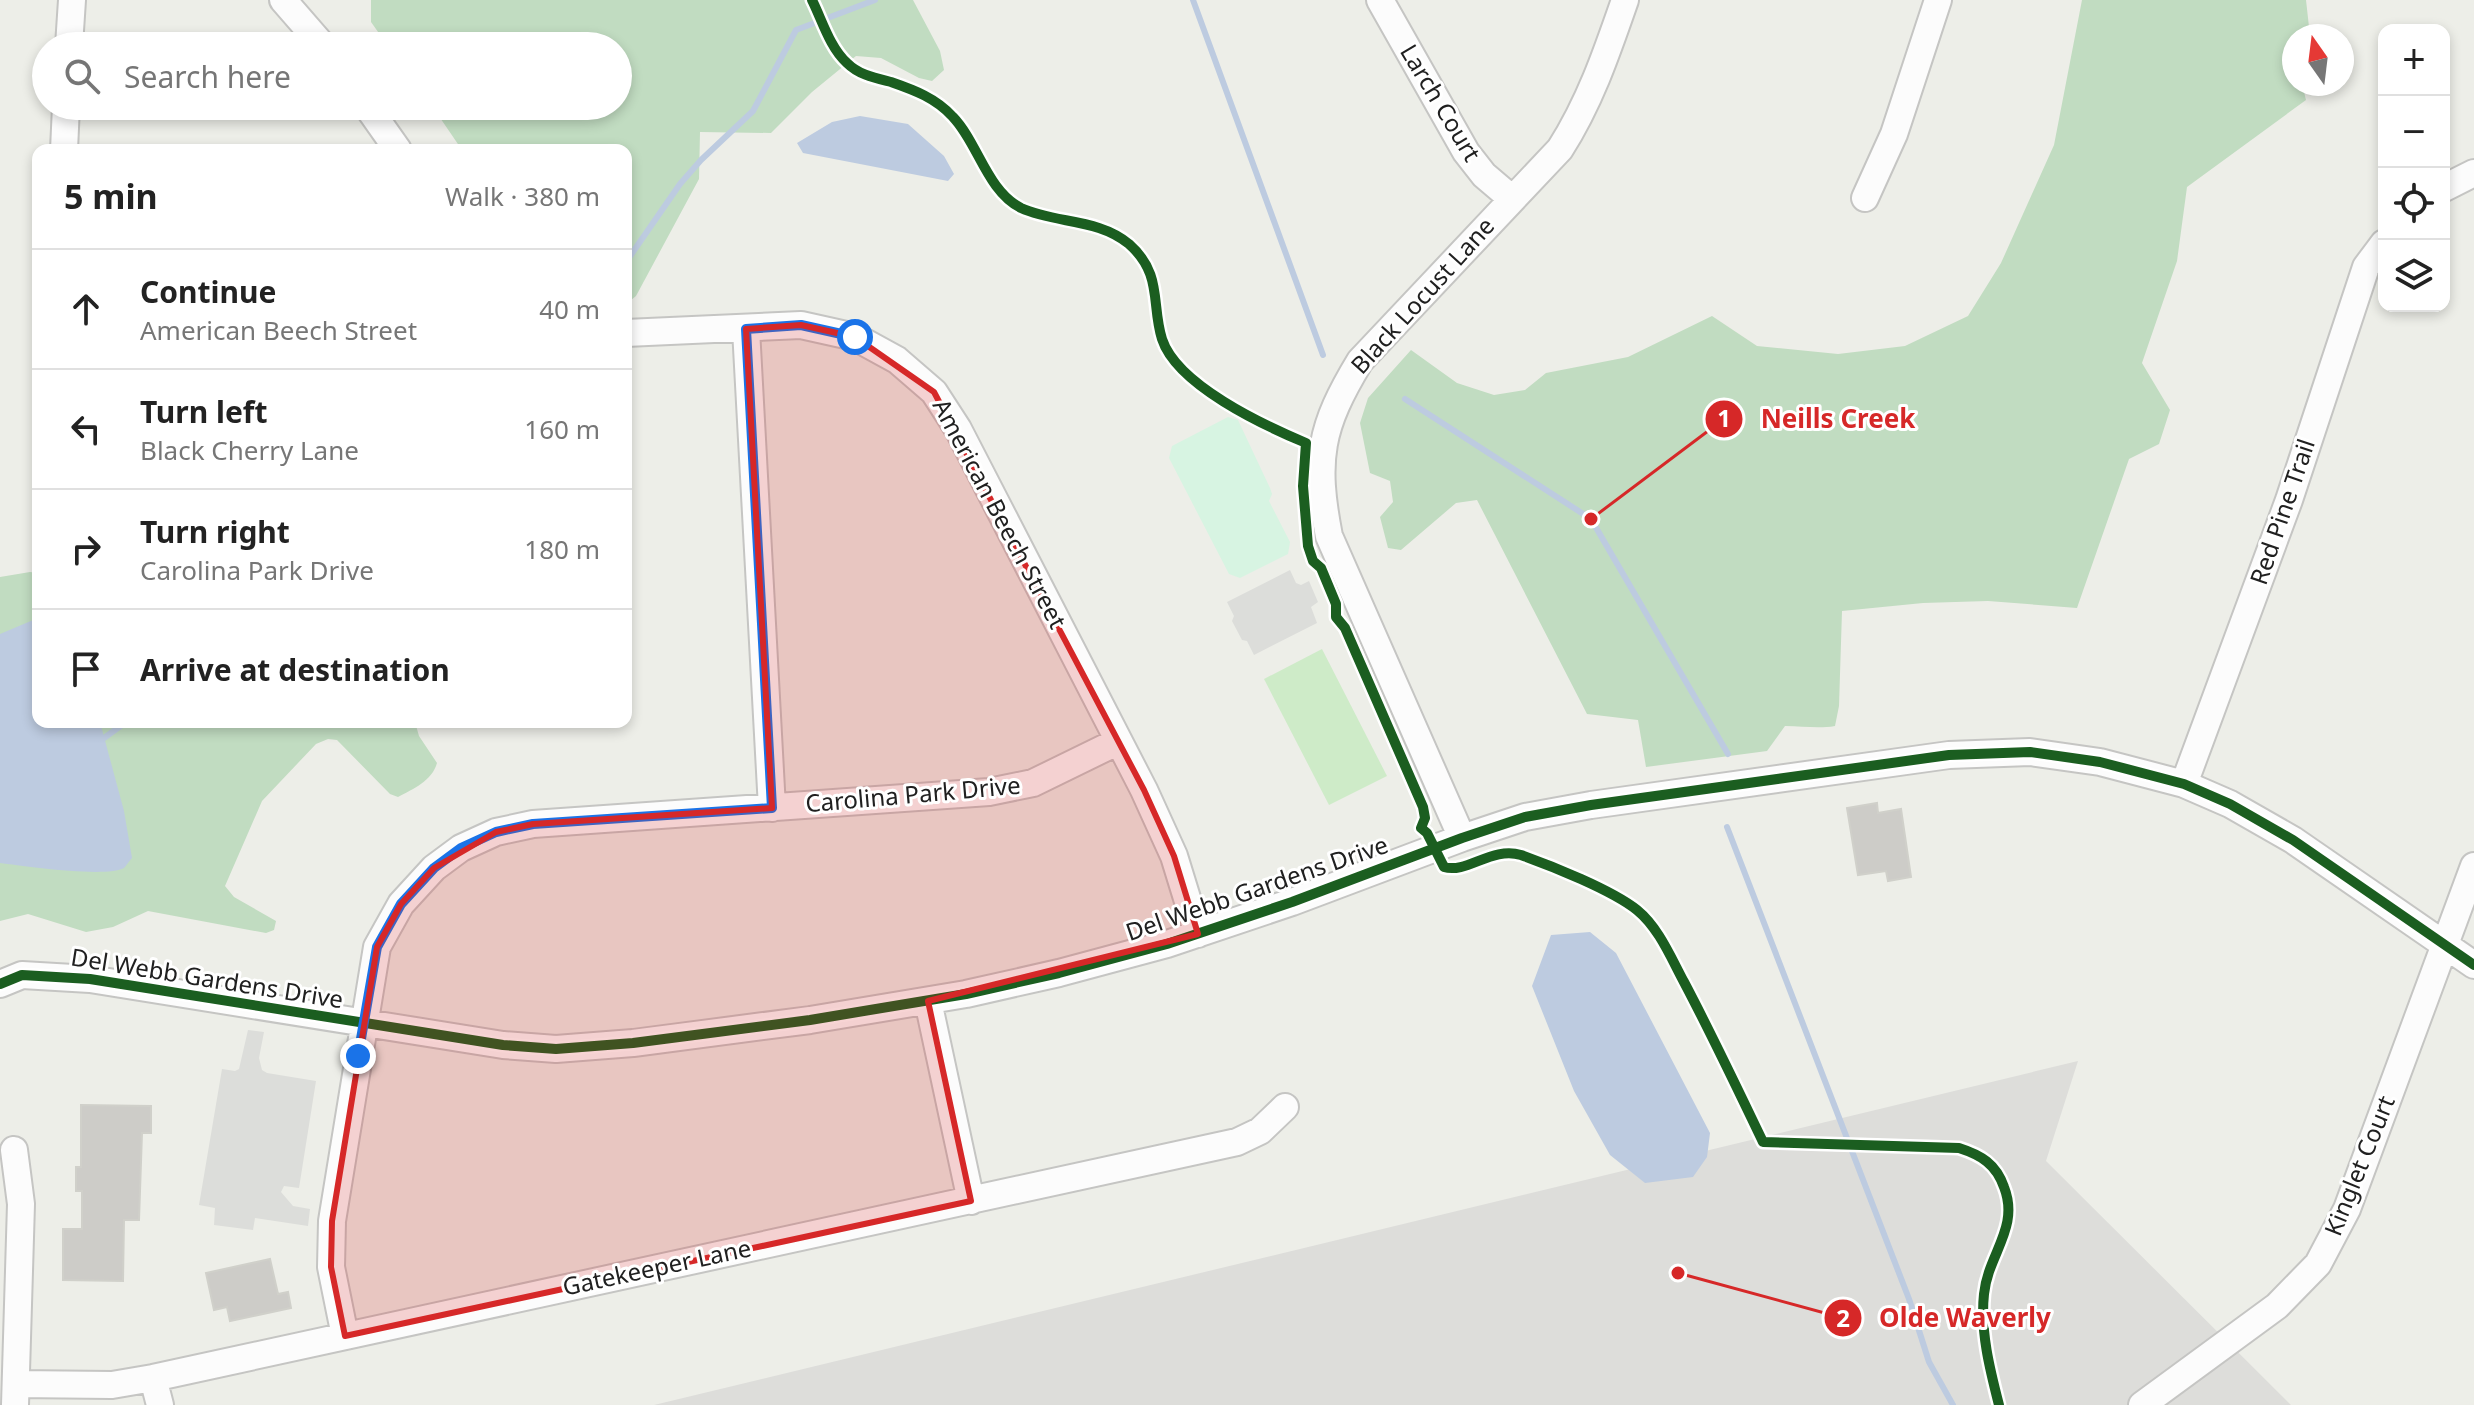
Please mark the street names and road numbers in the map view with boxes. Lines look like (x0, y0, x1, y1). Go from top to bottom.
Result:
street label: Larch Court (1393, 38, 1489, 167)
street label: Black Locust Lane (1343, 210, 1501, 380)
street label: American Beech Street (926, 393, 1075, 634)
street label: Red Pine Trail (2241, 434, 2322, 589)
street label: Carolina Park Drive (804, 768, 1022, 819)
street label: Del Webb Gardens Drive (1121, 827, 1392, 948)
street label: Del Webb Gardens Drive (69, 940, 346, 1015)
street label: Kinglet Court (2316, 1090, 2402, 1240)
street label: Gatekeeper Lane (559, 1230, 754, 1303)

